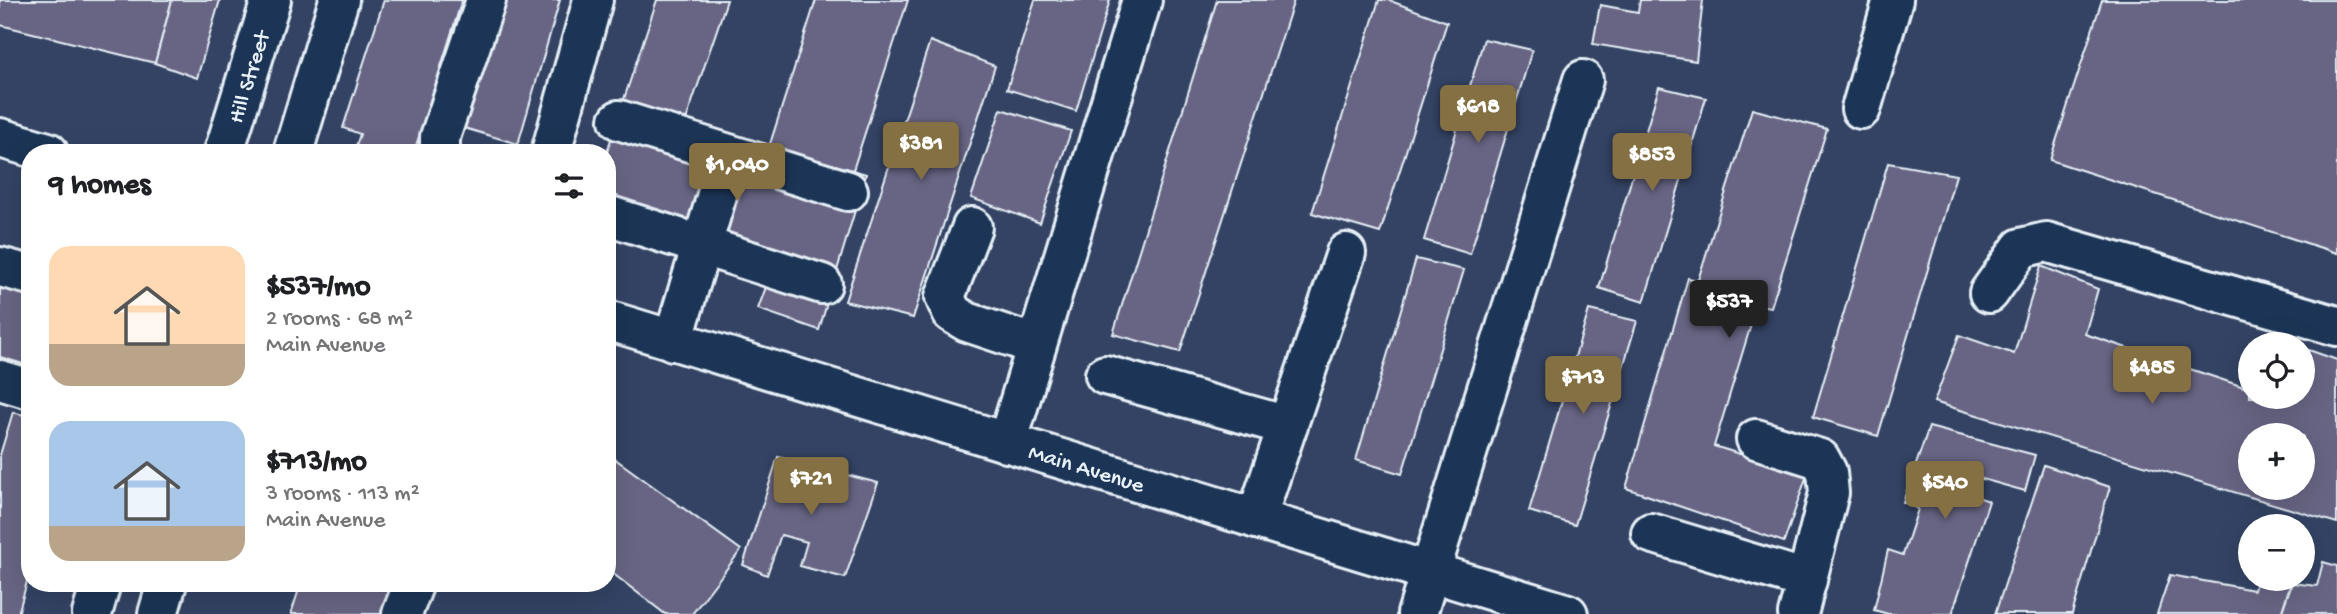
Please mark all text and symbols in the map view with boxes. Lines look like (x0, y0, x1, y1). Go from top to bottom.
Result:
street label: Hill Street (224, 27, 278, 127)
pin: $618 (1437, 86, 1519, 145)
text: $618 (1456, 94, 1500, 121)
pin: $381 (880, 122, 962, 182)
text: $381 (899, 131, 943, 158)
pin: $853 (1611, 134, 1693, 193)
text: $853 (1629, 142, 1675, 169)
pin: $1,040 (680, 144, 794, 203)
text: $1,040 (705, 152, 769, 179)
icon: filters (550, 167, 588, 205)
text: 9 homes (49, 169, 151, 204)
text: $537/mo (266, 271, 371, 306)
icon: home (105, 274, 189, 358)
pin: $537 (1688, 280, 1770, 340)
text: $537 (1706, 289, 1752, 316)
text: 2 rooms · 68 m² (266, 306, 413, 333)
map controls (2238, 332, 2315, 591)
button: locate (2238, 332, 2315, 409)
text: Main Avenue (266, 333, 385, 360)
pin: $485 (2111, 346, 2193, 406)
text: $485 (2129, 355, 2175, 382)
pin: $713 (1542, 356, 1624, 416)
text: $713 (1561, 365, 1605, 392)
button: + (2238, 423, 2315, 500)
street label: Main Avenue (1025, 440, 1148, 501)
text: $713/mo (266, 446, 367, 481)
icon: home (105, 449, 189, 533)
pin: $721 (770, 458, 852, 517)
pin: $540 (1904, 462, 1986, 521)
text: $721 (790, 466, 832, 493)
text: $540 (1922, 470, 1968, 497)
text: 3 rooms · 113 m² (266, 481, 420, 508)
text: Main Avenue (266, 508, 385, 535)
button: − (2238, 514, 2315, 591)

